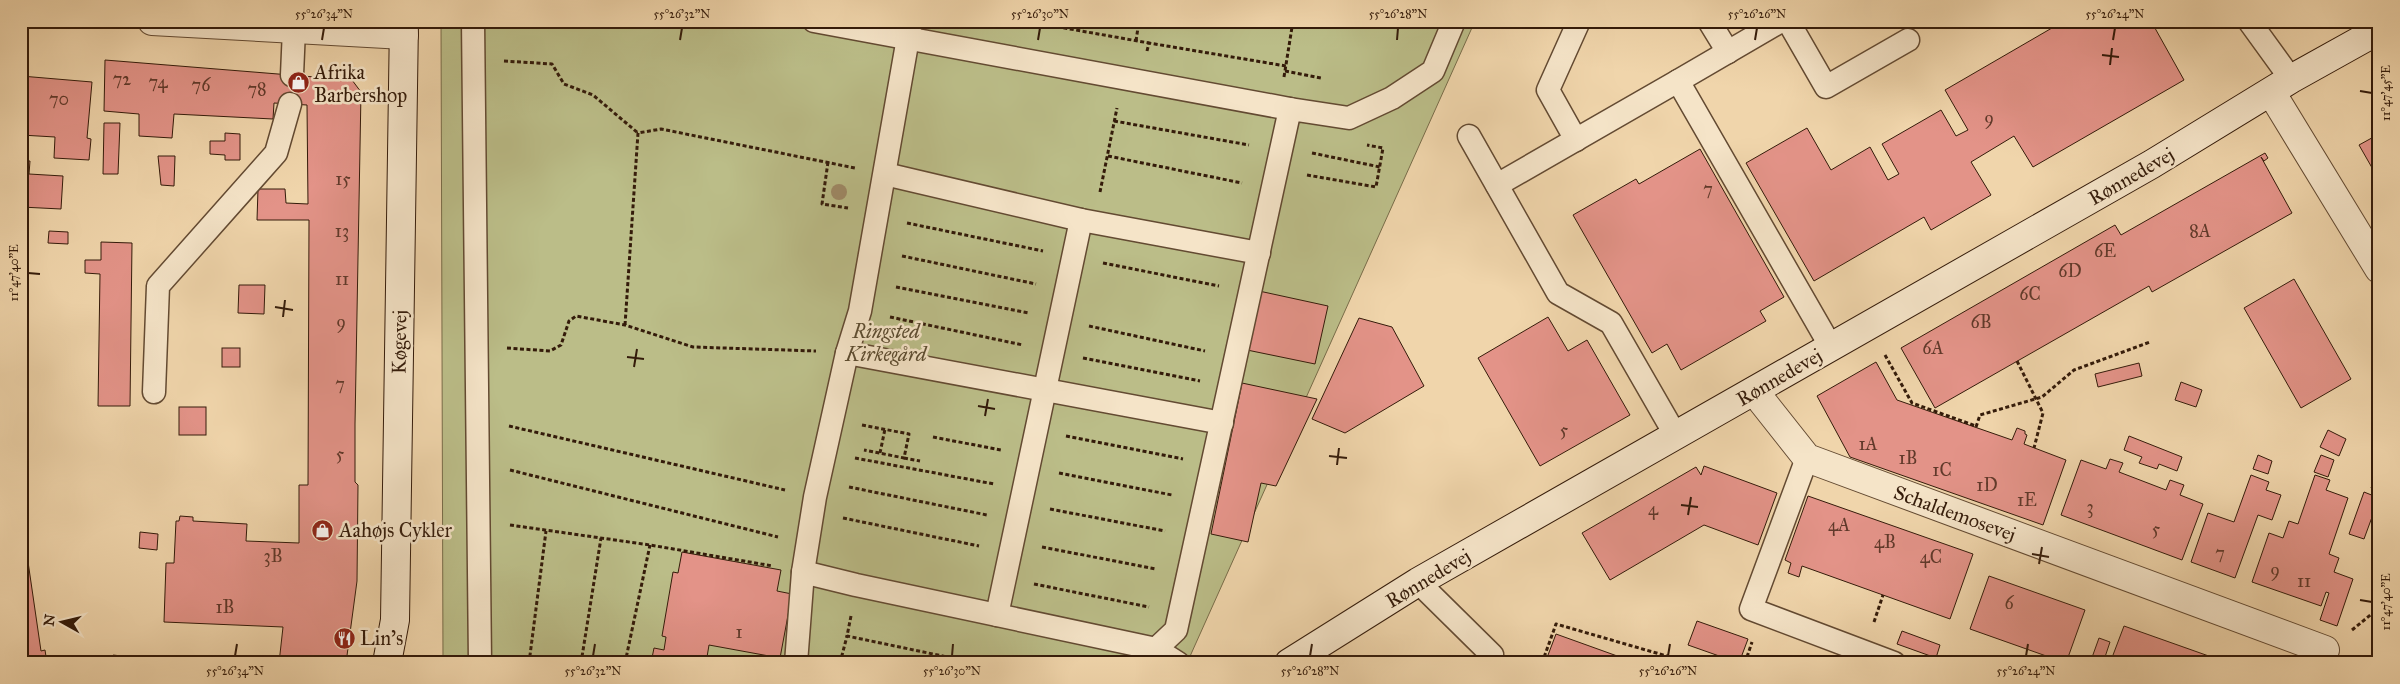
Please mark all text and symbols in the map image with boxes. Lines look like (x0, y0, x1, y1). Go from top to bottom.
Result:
text: 55°26'34"N (295, 7, 353, 21)
text: 55°26'32"N (653, 7, 711, 21)
text: 55°26'30"N (1011, 7, 1069, 21)
text: 55°26'28"N (1369, 7, 1427, 21)
text: 55°26'26"N (1728, 7, 1786, 21)
text: 55°26'24"N (2086, 7, 2144, 21)
place label: Afrika Barbershop (313, 60, 407, 107)
text: 11°47'45"E (2379, 65, 2393, 121)
house number: 72 (113, 68, 131, 90)
house number: 74 (148, 71, 169, 93)
shop icon: Afrika Barbershop (286, 71, 310, 95)
house number: 76 (192, 74, 211, 96)
house number: 78 (247, 78, 267, 100)
house number: 70 (49, 88, 69, 110)
house number: 9 (1984, 107, 1994, 129)
street label: Rønnedevej (2084, 142, 2178, 210)
house number: 15 (335, 168, 351, 190)
house number: 7 (1703, 178, 1713, 200)
house number: 13 (335, 220, 349, 242)
house number: 8A (2189, 220, 2211, 242)
house number: 6E (2094, 240, 2116, 262)
text: 11°47'40"E (7, 244, 21, 302)
house number: 6D (2058, 260, 2082, 282)
house number: 11 (335, 268, 349, 290)
house number: 6C (2019, 283, 2041, 305)
street label: Køgevej (386, 310, 413, 374)
house number: 9 (336, 311, 346, 333)
house number: 6B (1970, 311, 1992, 333)
park label: Ringsted Kirkegård (845, 319, 928, 366)
house number: 6A (1922, 337, 1944, 359)
street label: Rønnedevej (1732, 343, 1826, 411)
house number: 7 (335, 373, 345, 395)
house number: 5 (1560, 419, 1569, 441)
house number: 1A (1858, 433, 1878, 455)
house number: 5 (336, 443, 345, 465)
house number: 1B (1898, 447, 1918, 469)
house number: 1C (1932, 459, 1952, 481)
house number: 1D (1976, 474, 1998, 496)
street label: Schaldemosevej (1891, 480, 2019, 546)
house number: 1E (2017, 489, 2037, 511)
house number: 3 (2086, 496, 2094, 518)
house number: 4 (1648, 498, 1659, 520)
house number: 4A (1828, 514, 1850, 536)
shop icon: Aahøjs Cykler (311, 518, 335, 542)
place label: Aahøjs Cykler (338, 518, 452, 542)
house number: 5 (2152, 518, 2161, 540)
house number: 4B (1874, 531, 1896, 553)
house number: 7 (2215, 542, 2225, 564)
street label: Rønnedevej (1381, 543, 1475, 613)
house number: 3B (263, 545, 283, 567)
house number: 4C (1920, 546, 1942, 568)
house number: 9 (2270, 559, 2280, 581)
house number: 11 (2297, 570, 2311, 592)
text: 11°47'40"E (2379, 573, 2393, 631)
house number: 6 (2004, 592, 2014, 614)
north arrow (38, 596, 88, 646)
house number: 1B (215, 596, 235, 618)
text: N (40, 613, 59, 627)
house number: 1 (735, 621, 743, 643)
restaurant icon: Lin's (332, 626, 356, 650)
place label: Lin's (360, 626, 403, 650)
text: 55°26'34"N (206, 664, 264, 678)
text: 55°26'32"N (564, 664, 622, 678)
text: 55°26'30"N (923, 664, 981, 678)
text: 55°26'28"N (1281, 664, 1339, 678)
text: 55°26'26"N (1639, 664, 1697, 678)
text: 55°26'24"N (1997, 664, 2055, 678)

